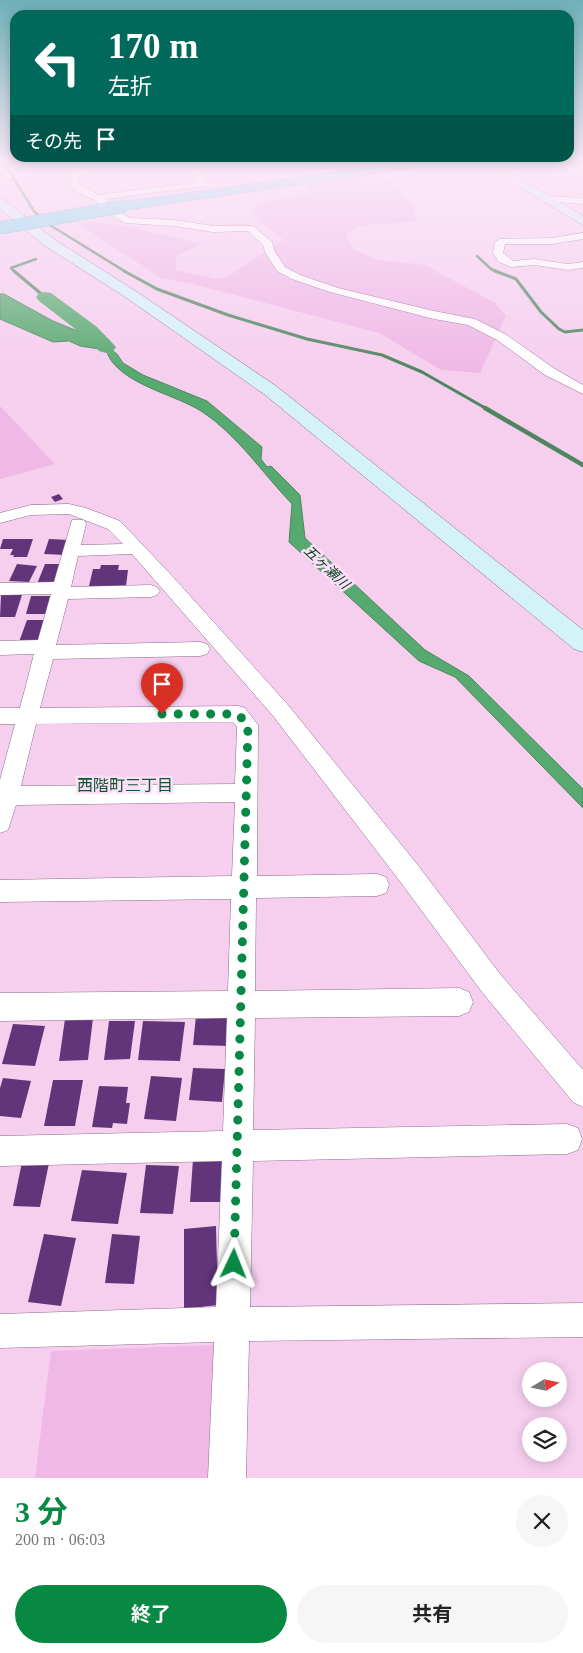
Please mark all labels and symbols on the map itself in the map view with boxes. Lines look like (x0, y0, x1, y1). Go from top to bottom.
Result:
water label: 五ヶ瀬川 (301, 543, 354, 593)
pin (141, 663, 183, 714)
district label: 西階町三丁目 (77, 777, 173, 794)
position arrow (207, 1237, 259, 1289)
north arrow (522, 1362, 568, 1408)

